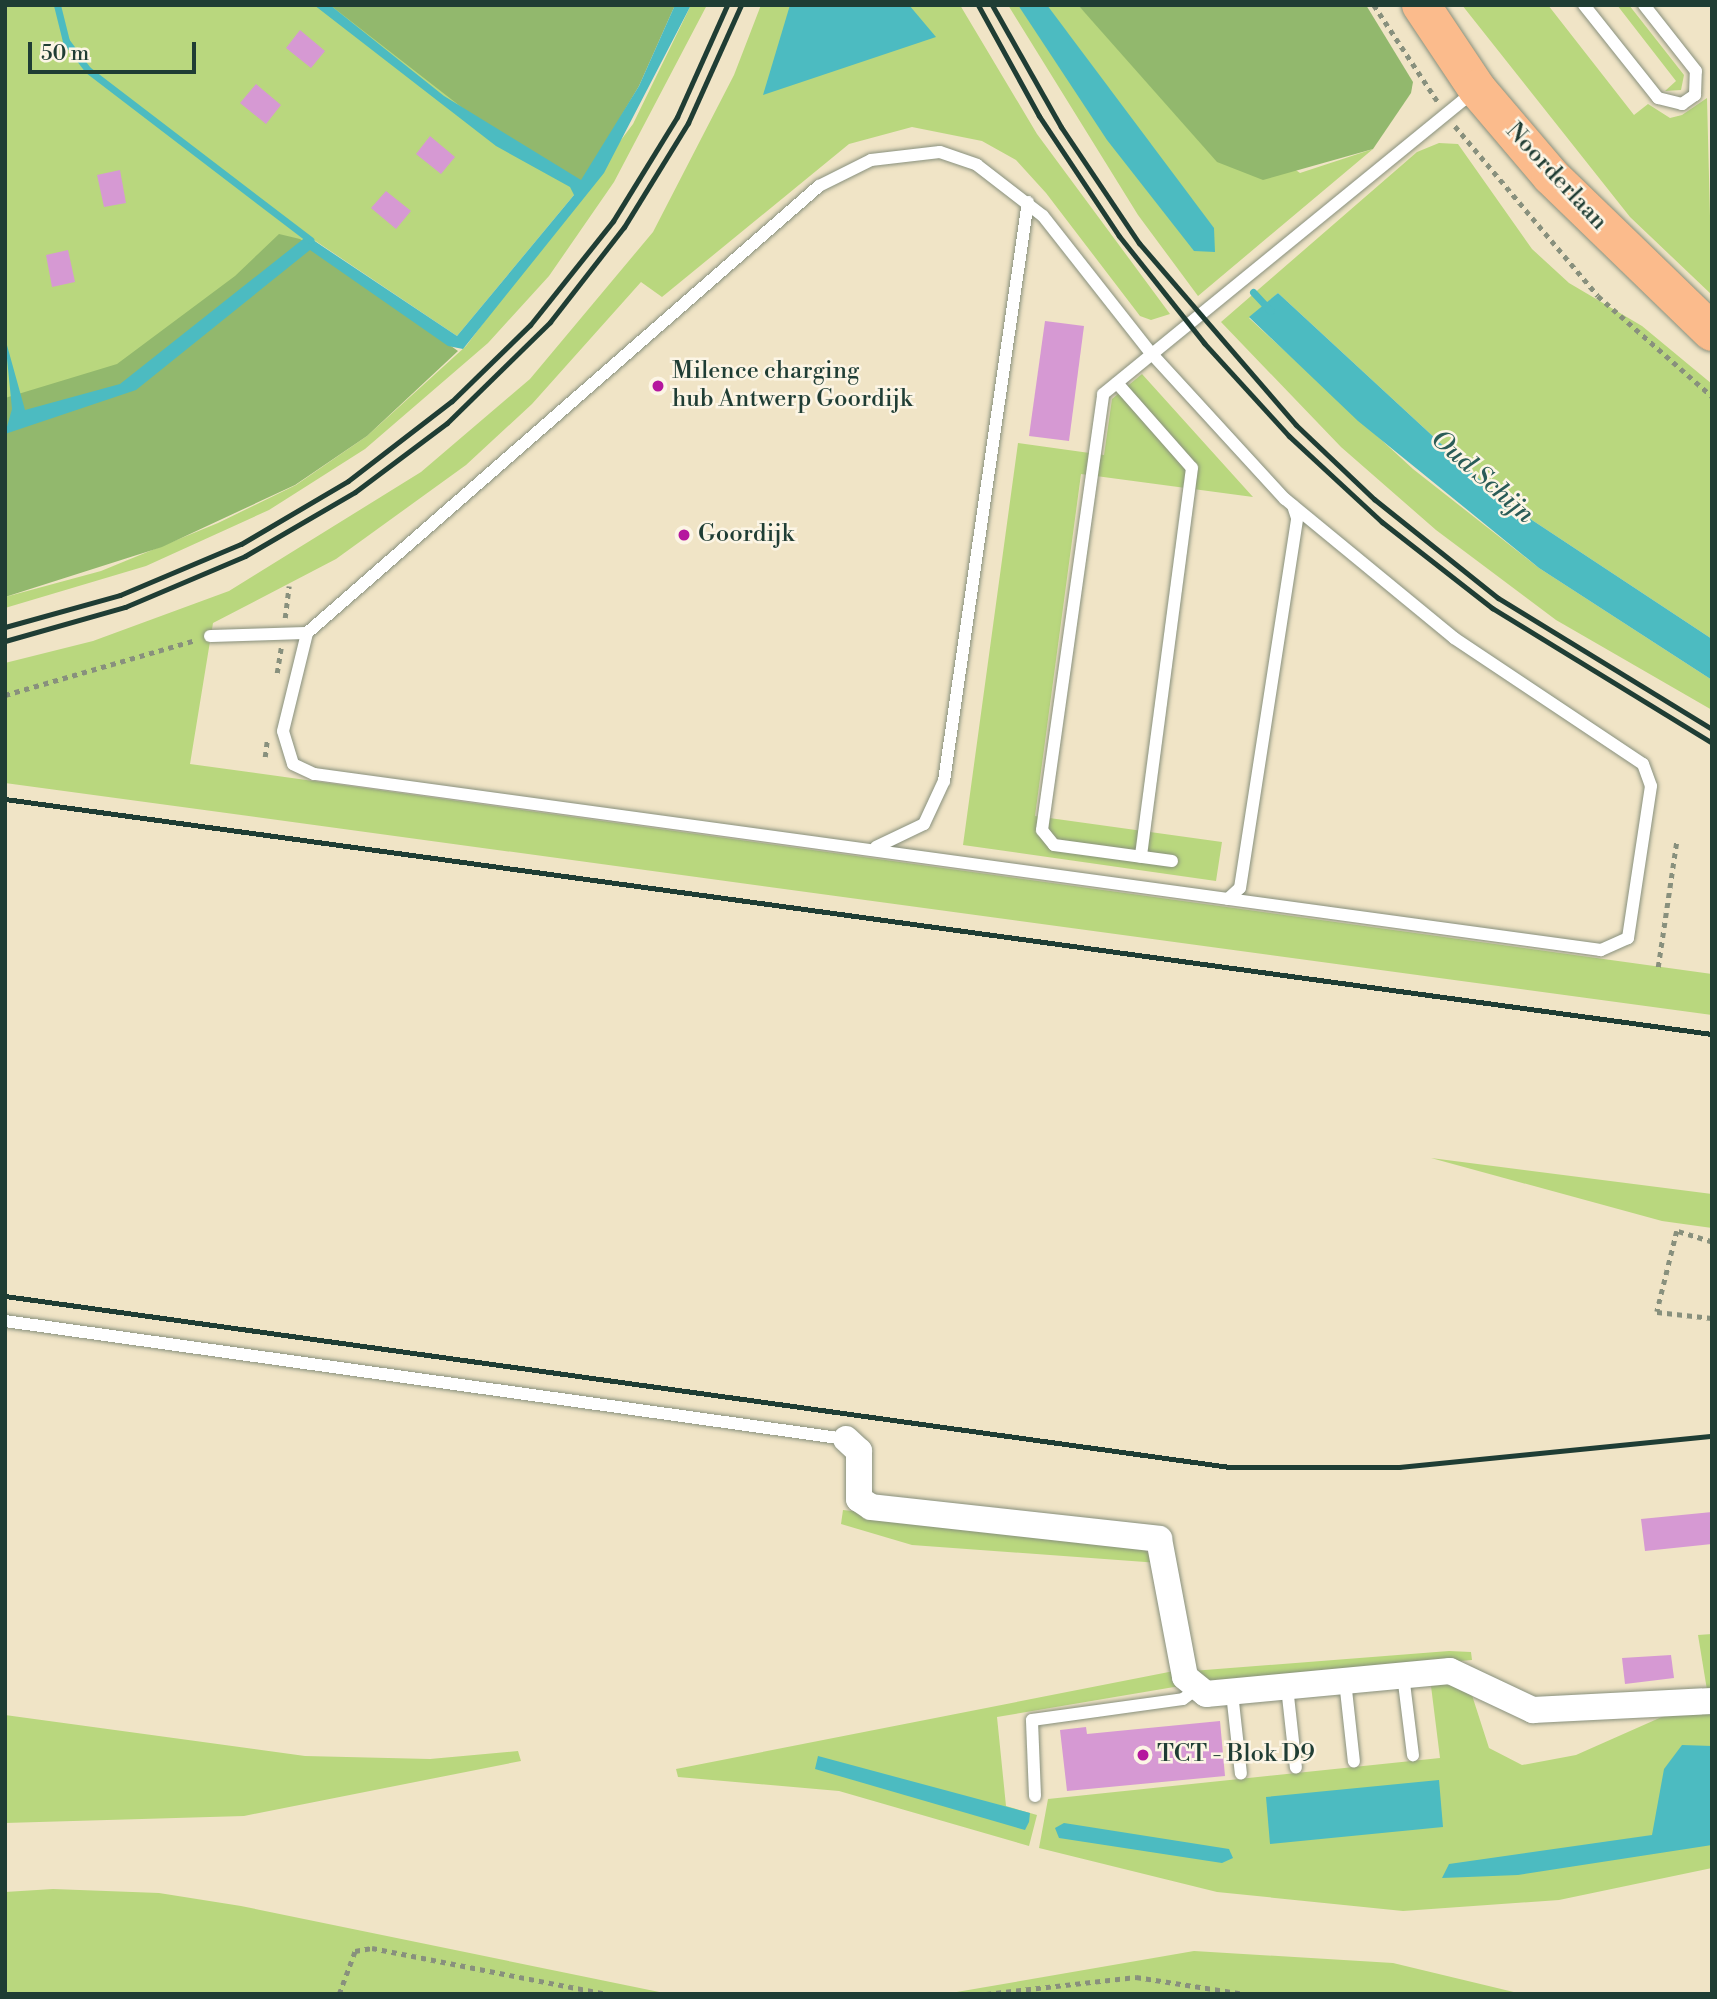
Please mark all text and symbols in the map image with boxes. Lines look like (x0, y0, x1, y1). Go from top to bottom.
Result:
scale bar (32, 28, 200, 72)
text: 50 m (41, 41, 89, 67)
street label: Noorderlaan (1499, 117, 1613, 237)
place label: Milence charging hub Antwerp Goordijk (672, 358, 913, 414)
marker: Milence charging hub Antwerp Goordijk (650, 378, 666, 394)
water label: Oud Schijn (1424, 424, 1540, 530)
place label: Goordijk (698, 521, 794, 549)
marker: Goordijk (676, 527, 692, 543)
place label: TCT - Blok D9 (1157, 1741, 1315, 1769)
marker: TCT - Blok D9 (1135, 1747, 1151, 1763)

